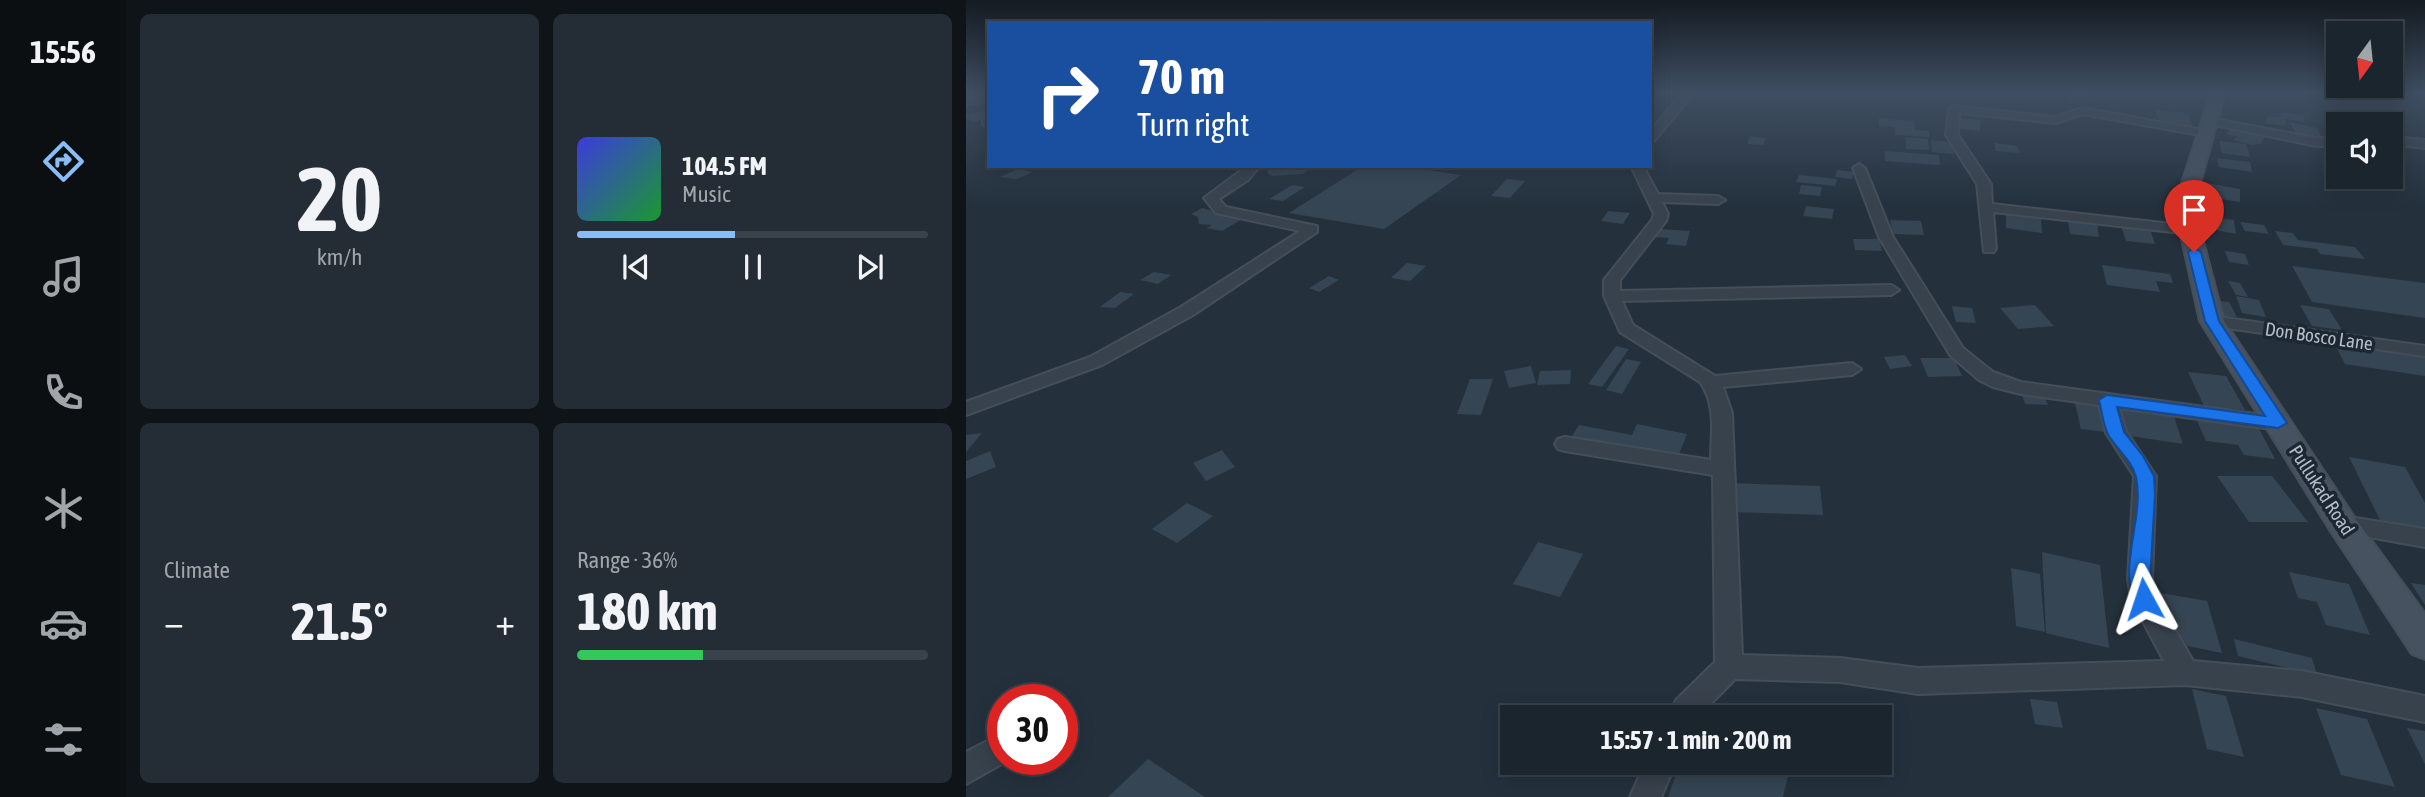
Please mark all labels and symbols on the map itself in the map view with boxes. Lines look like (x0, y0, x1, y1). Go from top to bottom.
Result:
north arrow (2326, 21, 2403, 98)
pin (2164, 180, 2224, 252)
street label: Don Bosco Lane (2264, 318, 2374, 354)
street label: Pullukad Road (2285, 441, 2359, 539)
position arrow (2107, 562, 2181, 636)
speed limit sign: 30 (987, 684, 1078, 775)

